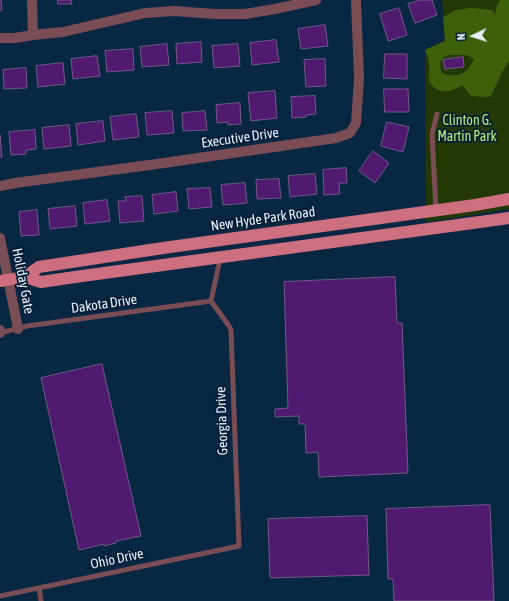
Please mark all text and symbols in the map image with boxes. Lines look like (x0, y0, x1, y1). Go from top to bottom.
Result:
north arrow (453, 16, 493, 56)
text: N (455, 33, 467, 40)
park label: Clinton G. Martin Park (437, 113, 497, 146)
street label: Executive Drive (200, 124, 280, 152)
street label: New Hyde Park Road (210, 203, 316, 235)
street label: Holiday Gate (8, 247, 38, 315)
street label: Dakota Drive (70, 291, 138, 317)
street label: Georgia Drive (212, 386, 232, 456)
street label: Ohio Drive (89, 545, 145, 573)

